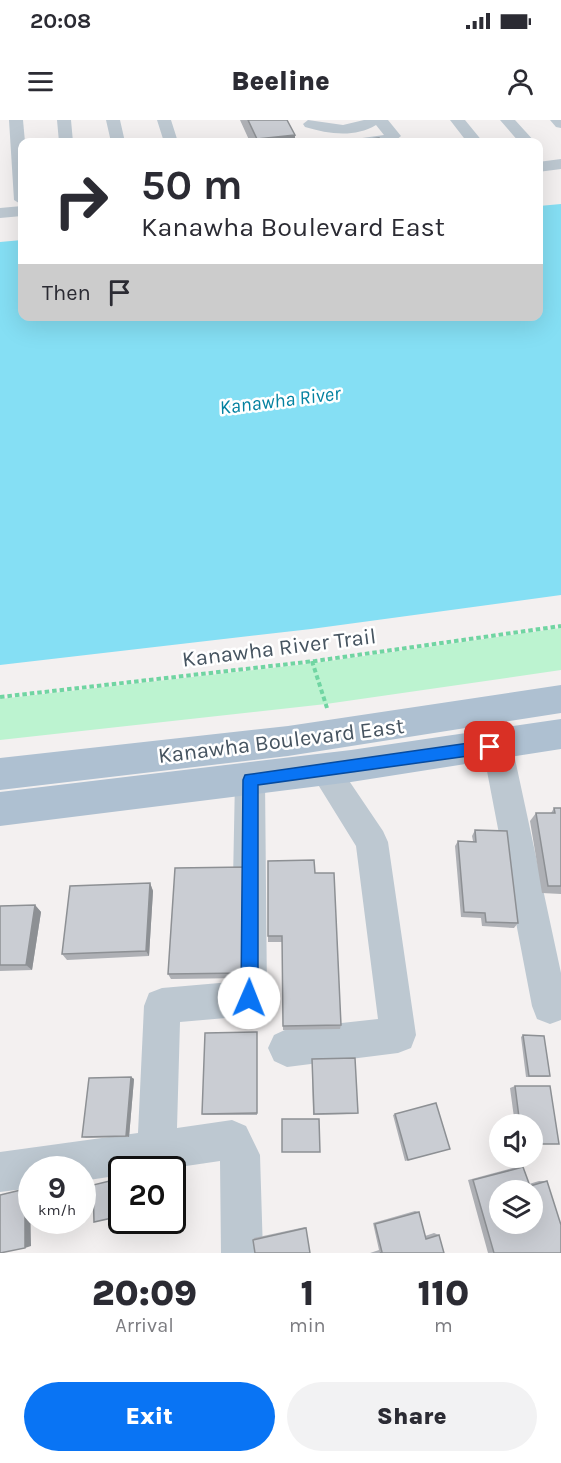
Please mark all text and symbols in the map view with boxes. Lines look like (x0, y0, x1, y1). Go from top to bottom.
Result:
text: 20:08 (30, 8, 91, 34)
icon: menu (24, 65, 57, 98)
text: Beeline (231, 65, 330, 97)
icon: person (504, 65, 537, 98)
text: 50 m (141, 160, 243, 210)
icon: right (42, 162, 120, 240)
text: Kanawha Boulevard East (141, 211, 445, 243)
icon: arrive (103, 276, 136, 309)
text: Then (42, 280, 91, 306)
water label: Kanawha River (218, 382, 343, 419)
street label: Kanawha River Trail (181, 623, 378, 673)
street label: Kanawha Boulevard East (157, 713, 406, 769)
pin (464, 721, 515, 772)
icon: arrive (473, 730, 506, 763)
position arrow (217, 966, 281, 1030)
map controls (489, 1114, 543, 1234)
button: sound (489, 1114, 543, 1168)
speed limit sign: 20 (108, 1156, 186, 1234)
text: 9 (48, 1170, 66, 1206)
button: layers (489, 1180, 543, 1234)
text: km/h (38, 1201, 76, 1219)
text: 20:09 (92, 1272, 197, 1314)
text: 1 (300, 1272, 314, 1314)
text: 110 (417, 1272, 469, 1314)
text: Arrival (115, 1314, 174, 1337)
text: min (289, 1314, 326, 1337)
text: m (434, 1314, 453, 1337)
button: Exit (24, 1382, 275, 1451)
button: Share (287, 1382, 537, 1451)

